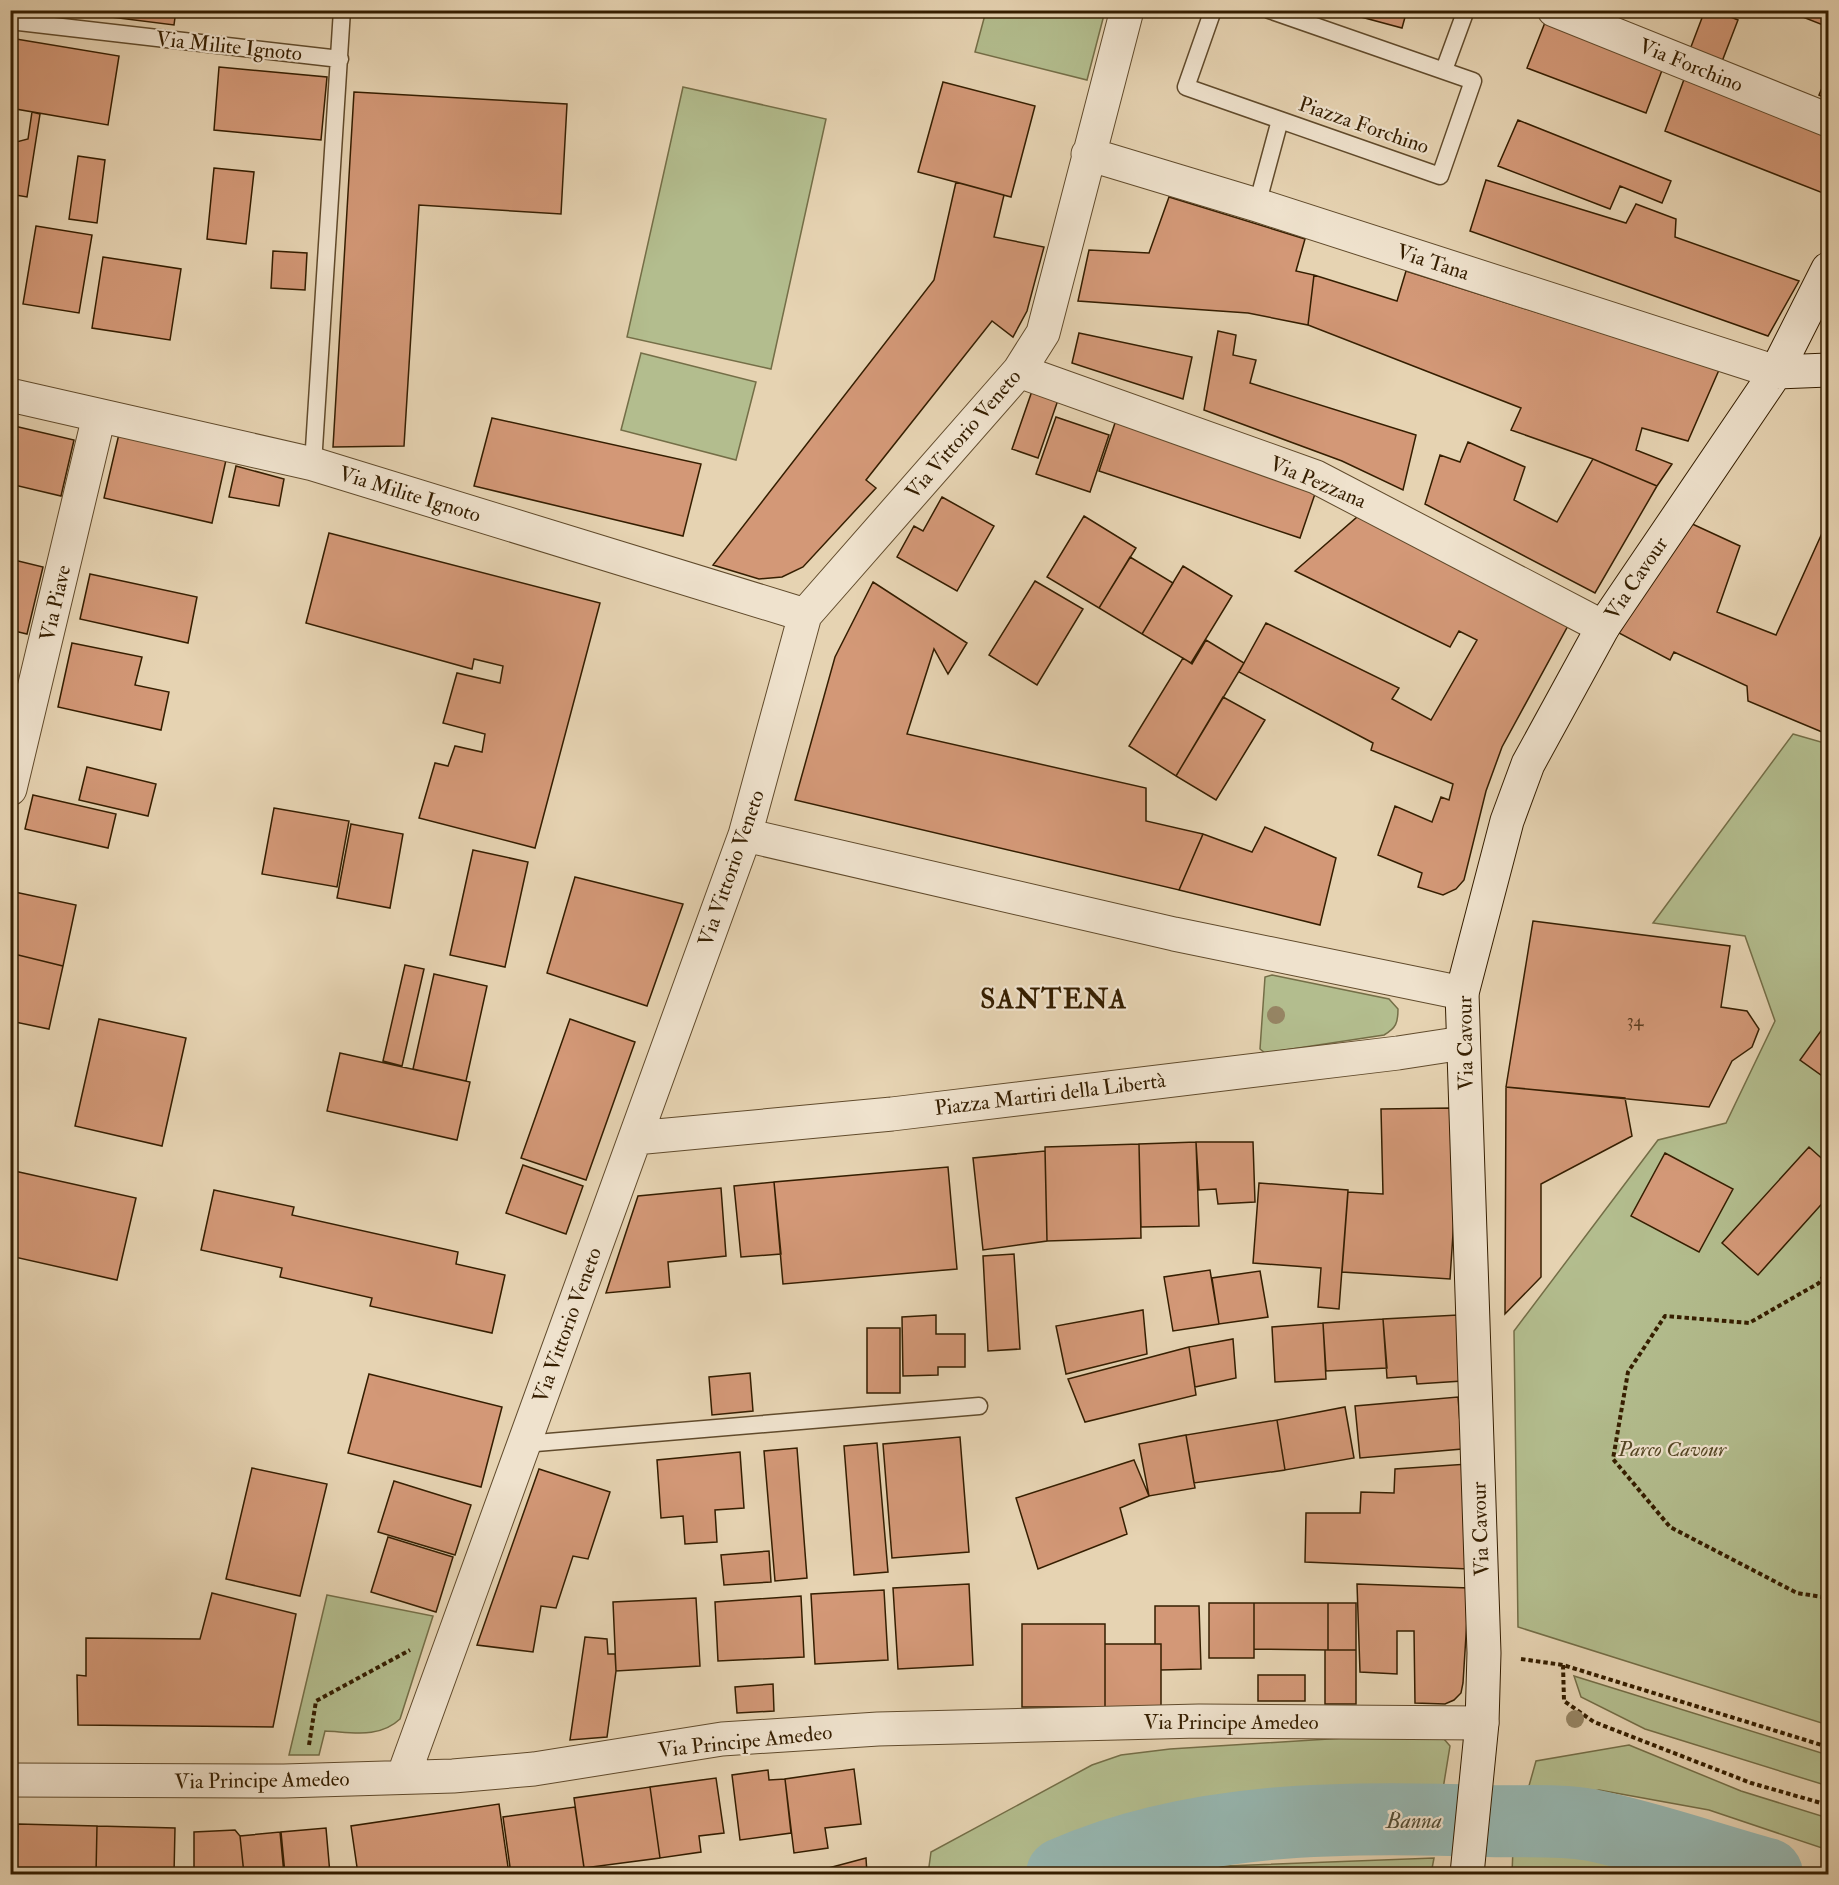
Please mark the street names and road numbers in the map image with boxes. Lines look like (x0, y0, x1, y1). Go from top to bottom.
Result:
street label: Via Milite Ignoto (155, 25, 303, 68)
street label: Via Forchino (1635, 32, 1747, 99)
street label: Piazza Forchino (1295, 91, 1433, 160)
street label: Via Tana (1393, 238, 1473, 287)
street label: Via Vittorio Veneto (900, 364, 1027, 505)
street label: Via Pezzana (1265, 450, 1371, 515)
street label: Via Milite Ignoto (336, 460, 484, 529)
street label: Via Cavour (1599, 531, 1674, 625)
street label: Via Piave (34, 562, 77, 644)
street label: Via Vittorio Veneto (692, 786, 771, 950)
street label: Via Cavour (1451, 995, 1480, 1091)
street label: Piazza Martiri della Libertà (933, 1067, 1168, 1122)
street label: Via Vittorio Veneto (527, 1244, 608, 1407)
street label: Via Cavour (1465, 1481, 1496, 1577)
street label: Via Principe Amedeo (1143, 1709, 1319, 1736)
street label: Via Principe Amedeo (657, 1719, 834, 1764)
street label: Via Principe Amedeo (174, 1765, 350, 1796)

